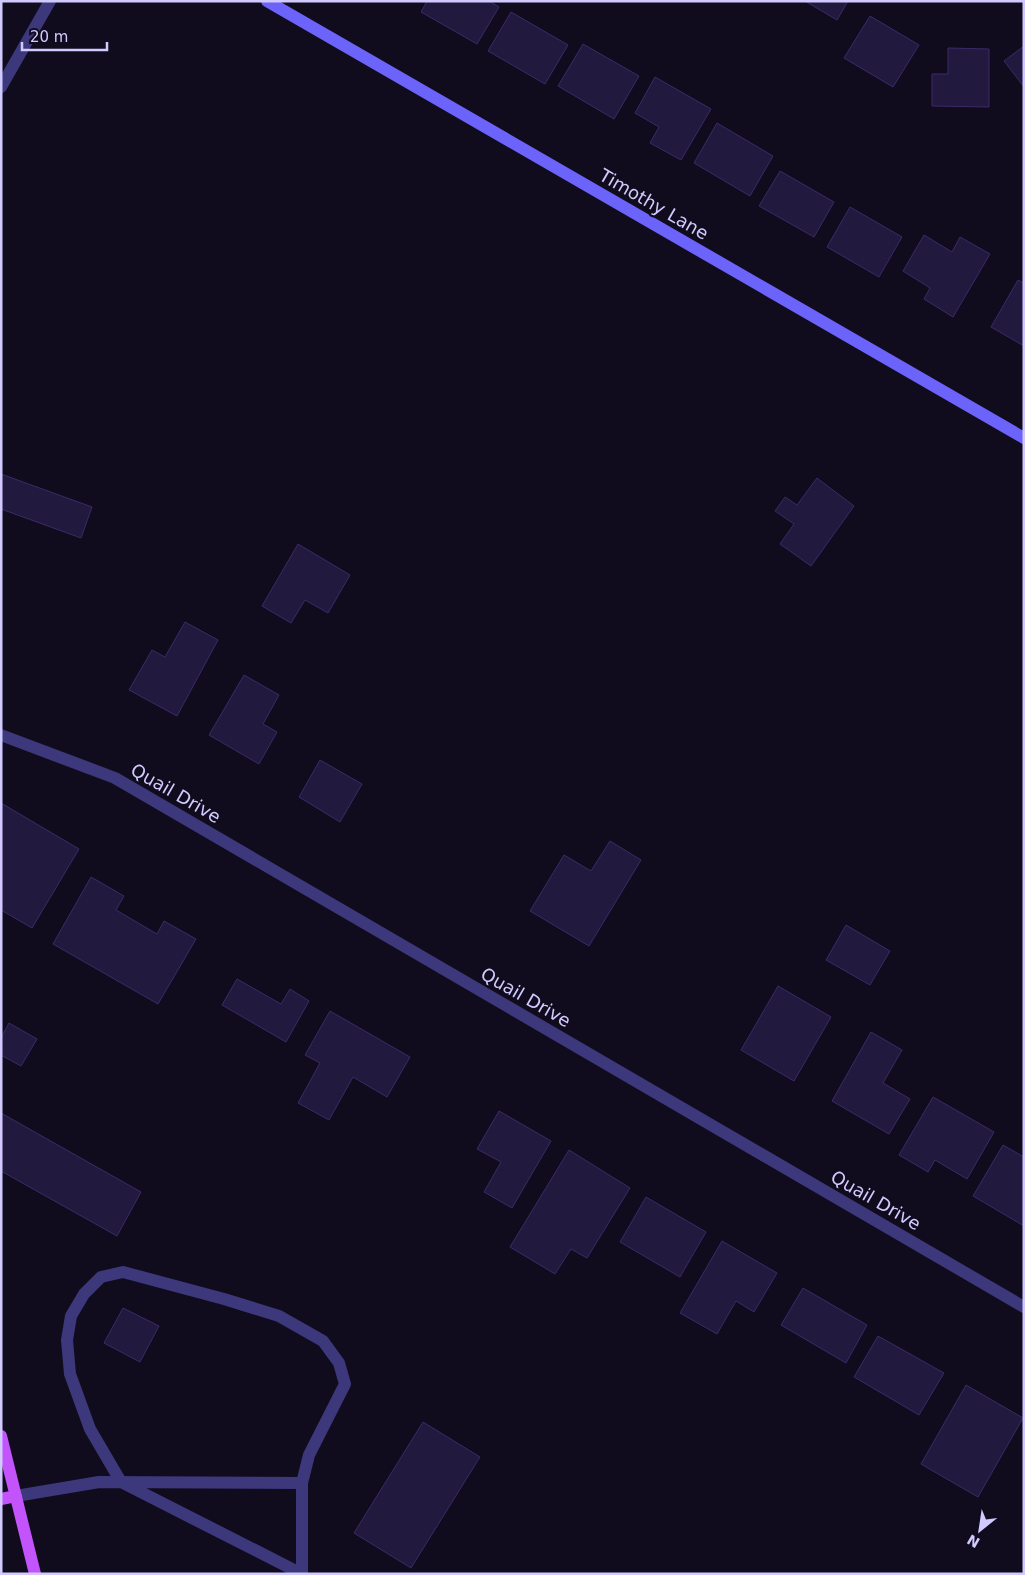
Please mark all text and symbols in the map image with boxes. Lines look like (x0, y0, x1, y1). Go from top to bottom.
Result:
scale bar (22, 20, 108, 52)
text: 20 m (30, 28, 68, 46)
street label: Timothy Lane (595, 164, 712, 244)
street label: Quail Drive (127, 759, 225, 827)
street label: Quail Drive (477, 963, 575, 1031)
street label: Quail Drive (827, 1166, 925, 1234)
north arrow (955, 1505, 1005, 1555)
text: N (964, 1531, 983, 1551)

